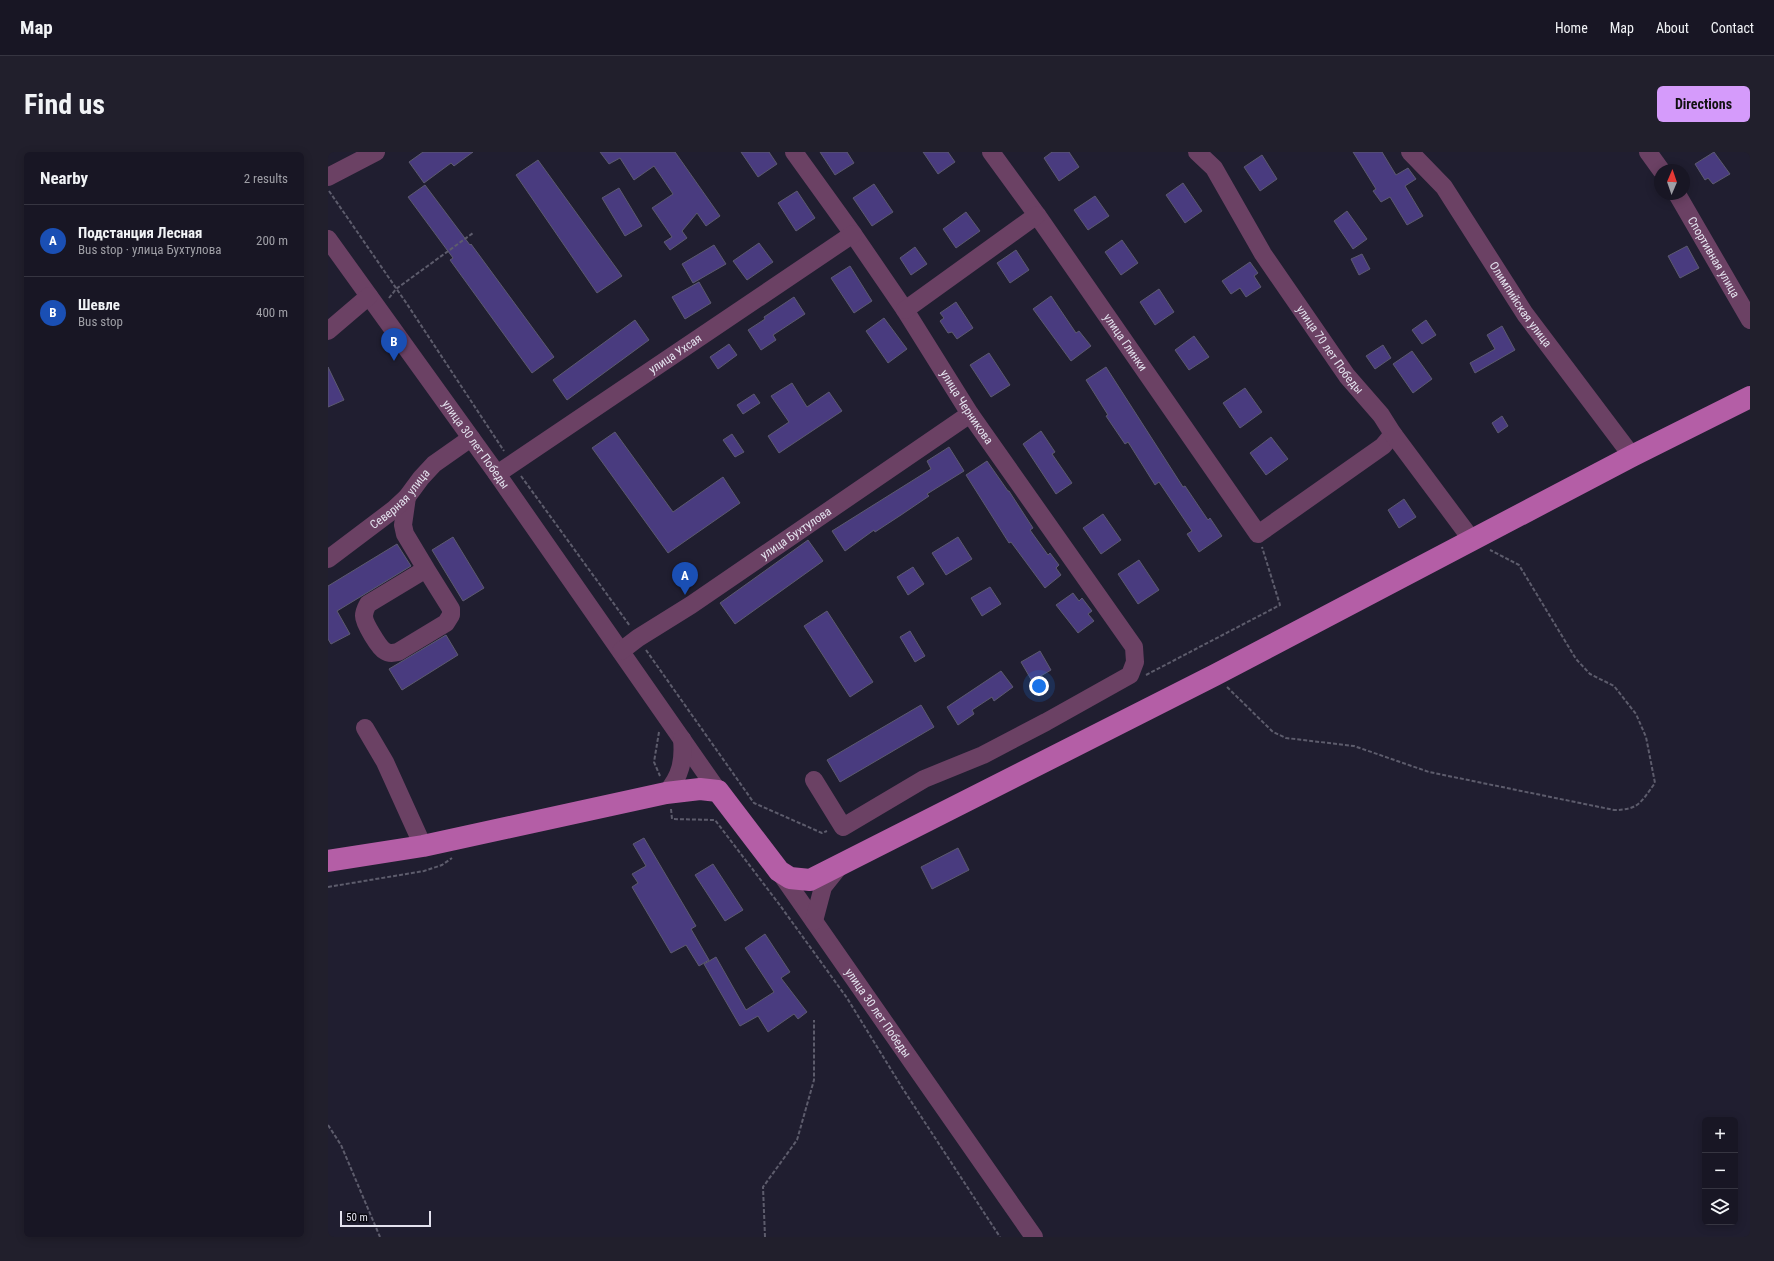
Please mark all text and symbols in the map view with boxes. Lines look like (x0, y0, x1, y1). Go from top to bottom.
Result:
text: Map (20, 16, 53, 39)
text: Home (1555, 20, 1588, 36)
text: Map (1610, 20, 1634, 36)
text: About (1656, 20, 1689, 36)
text: Contact (1711, 20, 1754, 36)
button: Directions (1657, 86, 1750, 122)
text: Find us (24, 88, 105, 121)
north arrow (1654, 164, 1690, 200)
text: Nearby (40, 168, 88, 188)
text: 2 results (244, 171, 288, 186)
street label: Спортивная улица (1685, 214, 1743, 300)
text: Подстанция Лесная (78, 224, 202, 242)
text: A (49, 233, 57, 248)
text: 200 m (256, 233, 288, 248)
text: Bus stop · улица Бухтулова (78, 242, 221, 257)
street label: Олимпийская улица (1487, 259, 1555, 350)
text: Шевле (78, 296, 120, 314)
street label: улица 70 лет Победы (1293, 303, 1366, 397)
text: B (49, 305, 57, 320)
text: 400 m (256, 305, 288, 320)
street label: улица Глинки (1101, 311, 1150, 374)
text: Bus stop (78, 314, 123, 329)
pin: B (381, 328, 407, 361)
street label: улица Ухсая (646, 331, 704, 377)
street label: улица Черникова (937, 367, 996, 447)
street label: улица 30 лет Победы (439, 397, 512, 491)
street label: Северная улица (367, 466, 433, 532)
street label: улица Бухтулова (758, 504, 834, 562)
pin: A (672, 562, 698, 595)
your location (1029, 676, 1049, 696)
street label: улица 30 лет Победы (842, 966, 914, 1060)
map controls (1702, 1117, 1738, 1225)
button: + (1702, 1117, 1738, 1153)
button: − (1702, 1153, 1738, 1189)
button: layers (1702, 1189, 1738, 1225)
scale bar (340, 1209, 431, 1228)
text: 50 m (346, 1211, 368, 1224)

